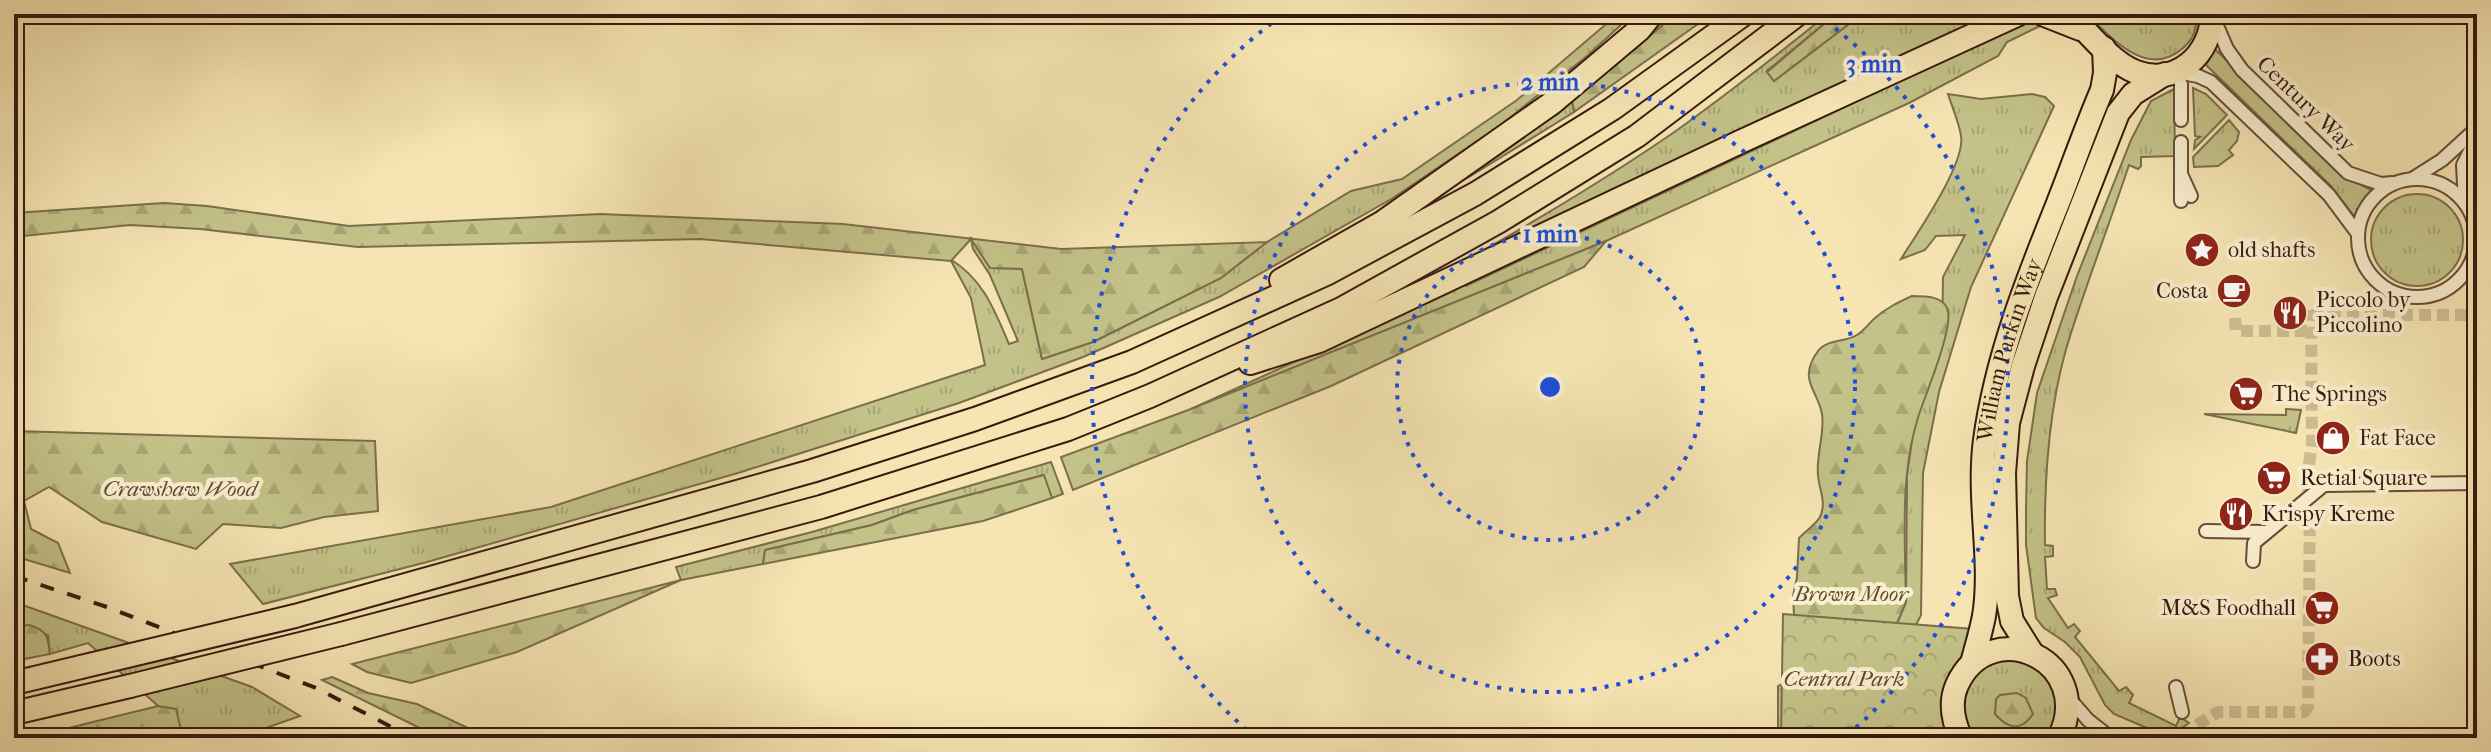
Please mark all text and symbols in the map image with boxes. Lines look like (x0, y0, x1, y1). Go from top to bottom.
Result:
text: 3 min (1846, 50, 1903, 78)
street label: Century Way (2252, 51, 2361, 158)
text: 2 min (1521, 68, 1580, 96)
text: 1 min (1523, 220, 1578, 248)
place icon: old shafts (2183, 231, 2221, 269)
place label: old shafts (2228, 237, 2315, 263)
street label: William Parkin Way (1972, 254, 2048, 444)
cafe icon: Costa (2215, 272, 2253, 310)
place label: Costa (2156, 278, 2209, 304)
place label: Piccolo by Piccolino (2316, 287, 2412, 338)
restaurant icon: Piccolo by Piccolino (2271, 294, 2309, 332)
centre of rings (1536, 373, 1564, 401)
supermarket icon: The Springs (2227, 375, 2265, 413)
place label: The Springs (2272, 381, 2387, 407)
shop icon: Fat Face (2314, 419, 2352, 457)
place label: Fat Face (2359, 425, 2436, 451)
supermarket icon: Retial Square (2255, 459, 2293, 497)
place label: Retial Square (2300, 465, 2428, 491)
park label: Crawshaw Wood (103, 476, 260, 502)
restaurant icon: Krispy Kreme (2217, 495, 2255, 533)
place label: Krispy Kreme (2262, 501, 2395, 527)
park label: Brown Moor (1793, 581, 1910, 607)
supermarket icon: M&S Foodhall (2303, 589, 2341, 627)
place label: M&S Foodhall (2161, 595, 2296, 621)
pharmacy icon: Boots (2303, 640, 2341, 678)
place label: Boots (2348, 646, 2401, 672)
park label: Central Park (1784, 666, 1904, 692)

